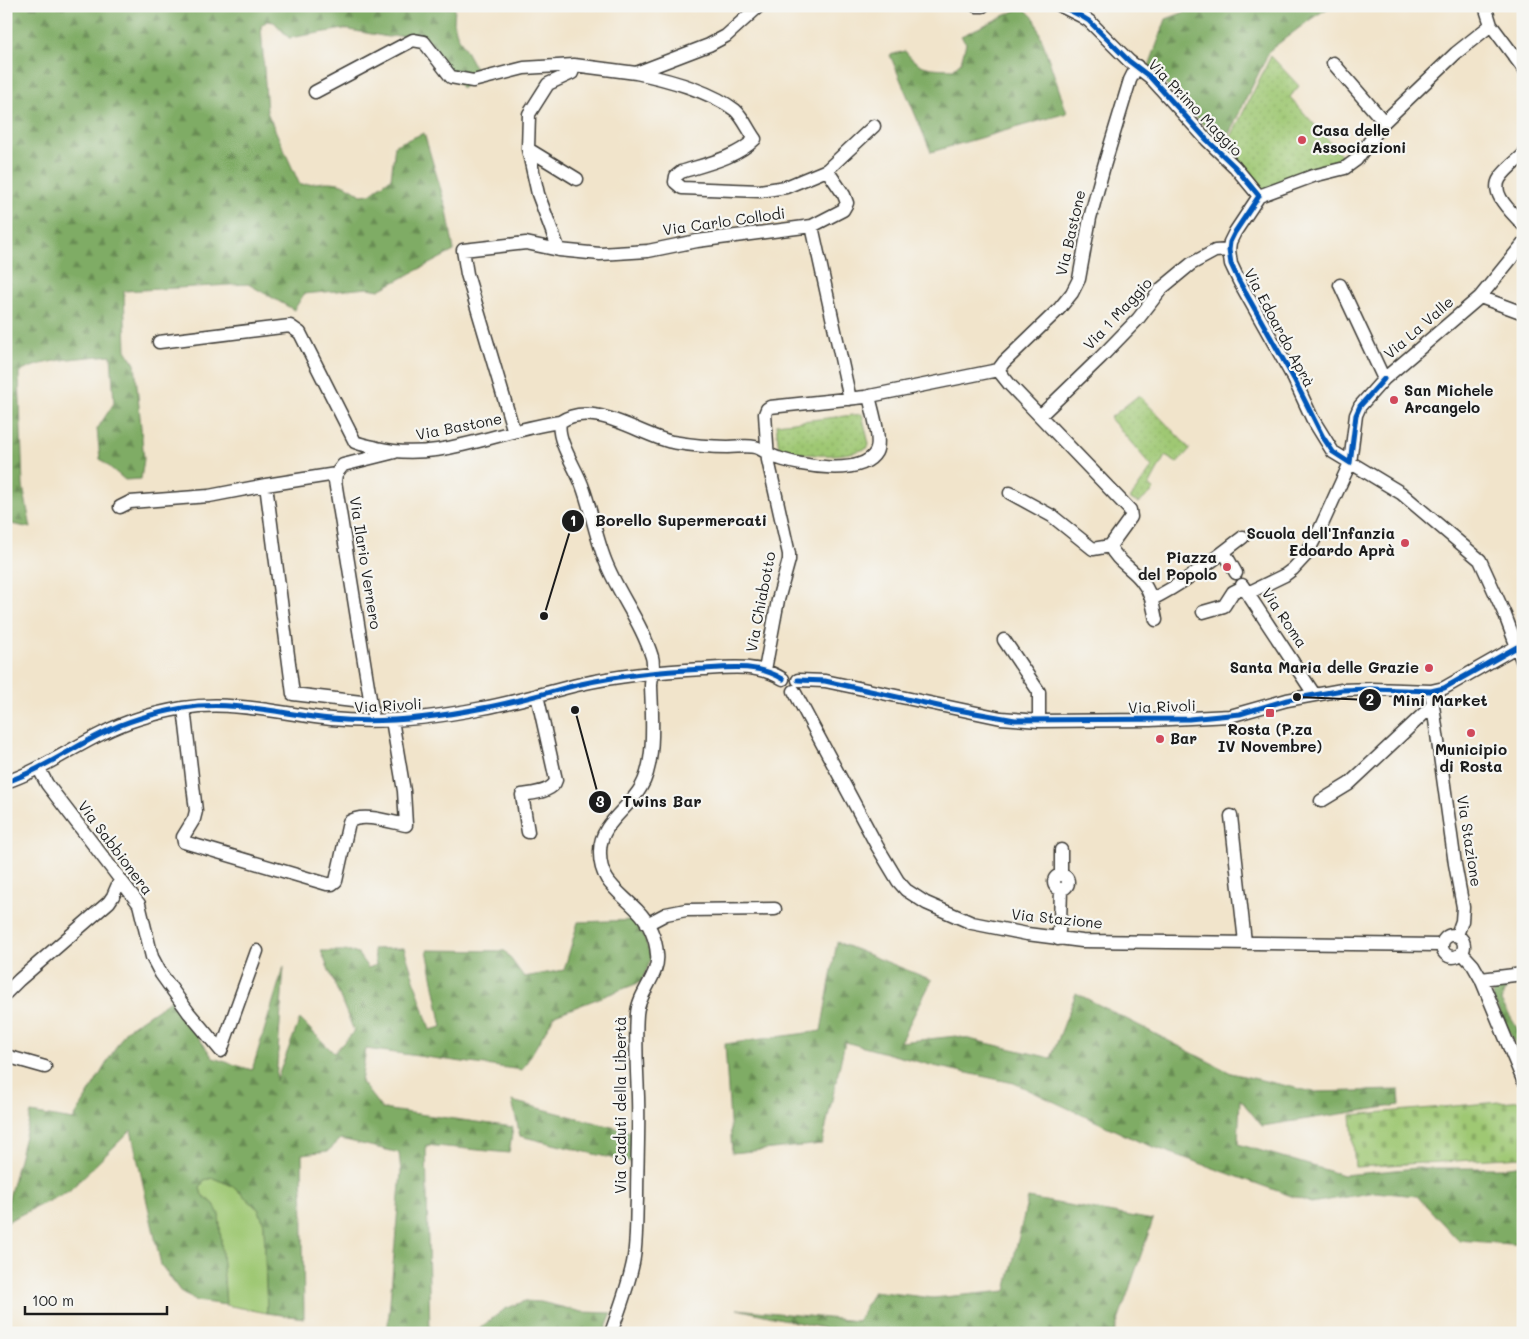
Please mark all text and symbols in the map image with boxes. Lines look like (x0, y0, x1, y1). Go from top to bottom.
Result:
street label: Via Primo Maggio (1144, 54, 1247, 160)
place label: Casa delle Associazioni (1312, 120, 1406, 157)
marker: Casa delle Associazioni (1296, 134, 1308, 146)
street label: Via Bastone (1050, 188, 1090, 278)
street label: Via Carlo Collodi (661, 203, 786, 240)
street label: Via Edoardo Aprà (1240, 265, 1320, 390)
street label: Via 1 Maggio (1079, 273, 1156, 354)
street label: Via La Valle (1379, 291, 1457, 363)
place label: San Michele Arcangelo (1404, 380, 1493, 417)
marker: San Michele Arcangelo (1388, 394, 1400, 406)
street label: Via Bastone (414, 408, 504, 444)
street label: Via Ilario Vernero (346, 495, 386, 631)
callout: Borello Supermercati (560, 505, 777, 536)
text: Borello Supermercati (595, 509, 767, 530)
text: 1 (570, 510, 576, 530)
place label: Scuola dell'Infanzia Edoardo Aprà (1246, 523, 1395, 560)
marker: Scuola dell'Infanzia Edoardo Aprà (1399, 537, 1411, 549)
place label: Piazza del Popolo (1138, 547, 1217, 584)
street label: Via Chiabotto (740, 550, 780, 654)
marker: Piazza del Popolo (1221, 561, 1233, 573)
street label: Via Roma (1257, 584, 1312, 651)
place label: Santa Maria delle Grazie (1230, 657, 1419, 677)
marker: Santa Maria delle Grazie (1423, 662, 1435, 674)
callout: Mini Market (1357, 685, 1497, 716)
text: 2 (1366, 689, 1374, 709)
text: Mini Market (1392, 689, 1488, 710)
street label: Via Rivoli (354, 693, 422, 717)
street label: Via Rivoli (1128, 695, 1196, 717)
marker: Rosta (P.za IV Novembre) (1264, 707, 1276, 719)
place label: Rosta (P.za IV Novembre) (1218, 719, 1322, 756)
marker: Municipio di Rosta (1465, 727, 1477, 739)
place label: Bar (1170, 728, 1197, 748)
marker: Bar (1154, 733, 1166, 745)
place label: Municipio di Rosta (1435, 739, 1507, 776)
callout: Twins Bar (588, 786, 712, 817)
text: Twins Bar (622, 790, 702, 811)
text: 3 (595, 791, 605, 811)
street label: Via Stazione (1453, 794, 1487, 888)
street label: Via Sabbionera (74, 796, 158, 899)
street label: Via Stazione (1010, 903, 1104, 933)
street label: Via Caduti della Libertà (610, 1016, 630, 1194)
scale bar (25, 1284, 168, 1316)
text: 100 m (32, 1290, 74, 1310)

